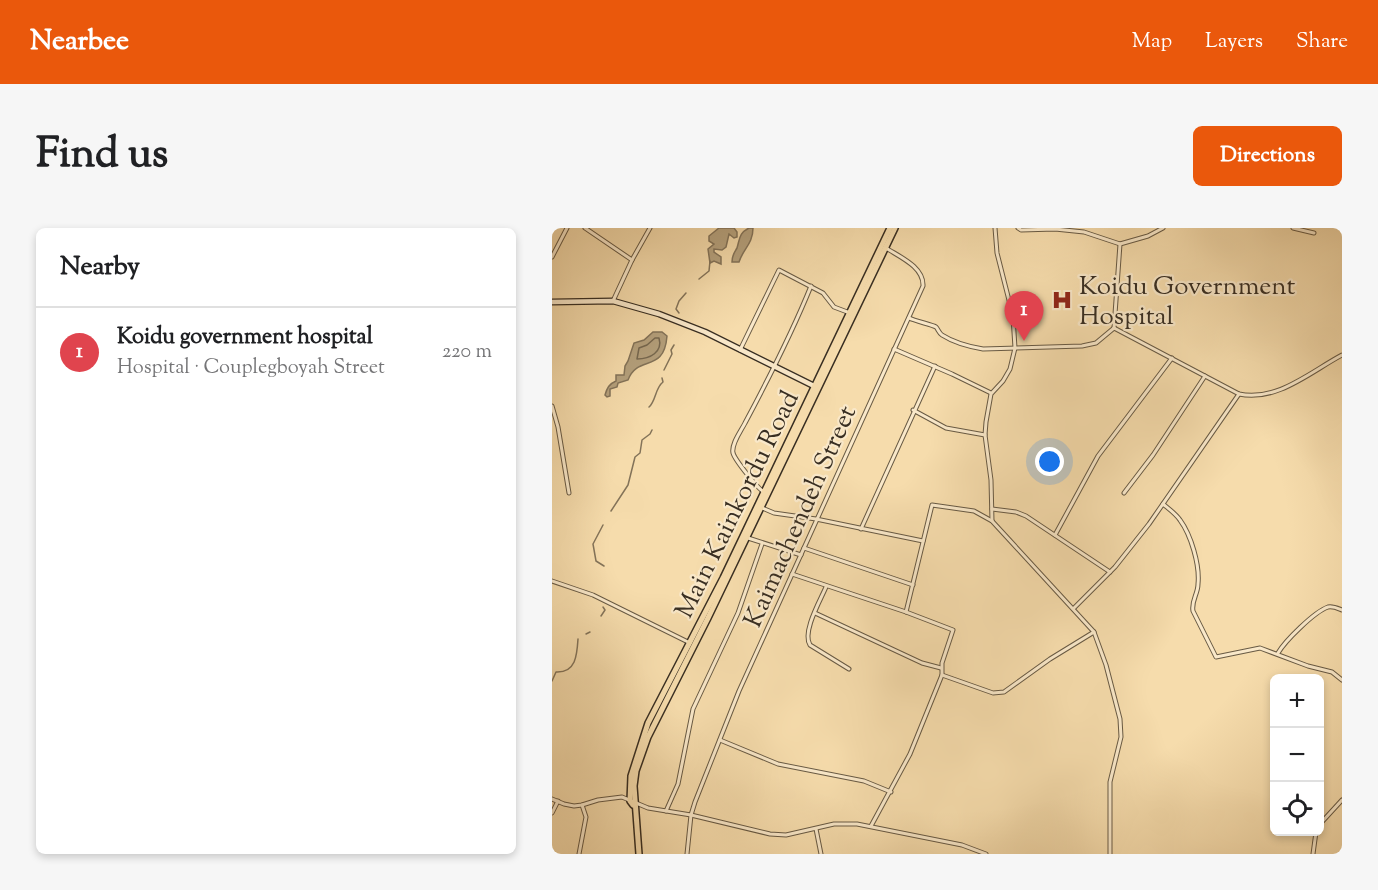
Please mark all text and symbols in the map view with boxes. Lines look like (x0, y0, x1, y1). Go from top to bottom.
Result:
text: Nearbee (30, 22, 129, 62)
text: Map (1132, 27, 1172, 57)
text: Layers (1205, 27, 1263, 57)
text: Share (1296, 27, 1348, 57)
text: Find us (36, 126, 168, 186)
button: Directions (1193, 126, 1342, 186)
text: Nearby (60, 249, 140, 286)
place label: Koidu Government Hospital (1079, 269, 1295, 336)
hospital icon: Koidu Government Hospital (1050, 288, 1074, 312)
pin: 1 (1004, 291, 1044, 341)
text: Koidu government hospital (117, 322, 373, 354)
text: 1 (76, 338, 83, 367)
text: 220 m (442, 338, 492, 367)
text: Hospital · Couplegboyah Street (117, 354, 385, 383)
street label: Main Kainkordu Road (667, 385, 810, 625)
street label: Kaimachendeh Street (736, 400, 867, 634)
your location (1035, 447, 1064, 476)
map controls (1270, 674, 1324, 836)
button: + (1270, 674, 1324, 728)
button: − (1270, 728, 1324, 782)
button: locate (1270, 782, 1324, 836)

